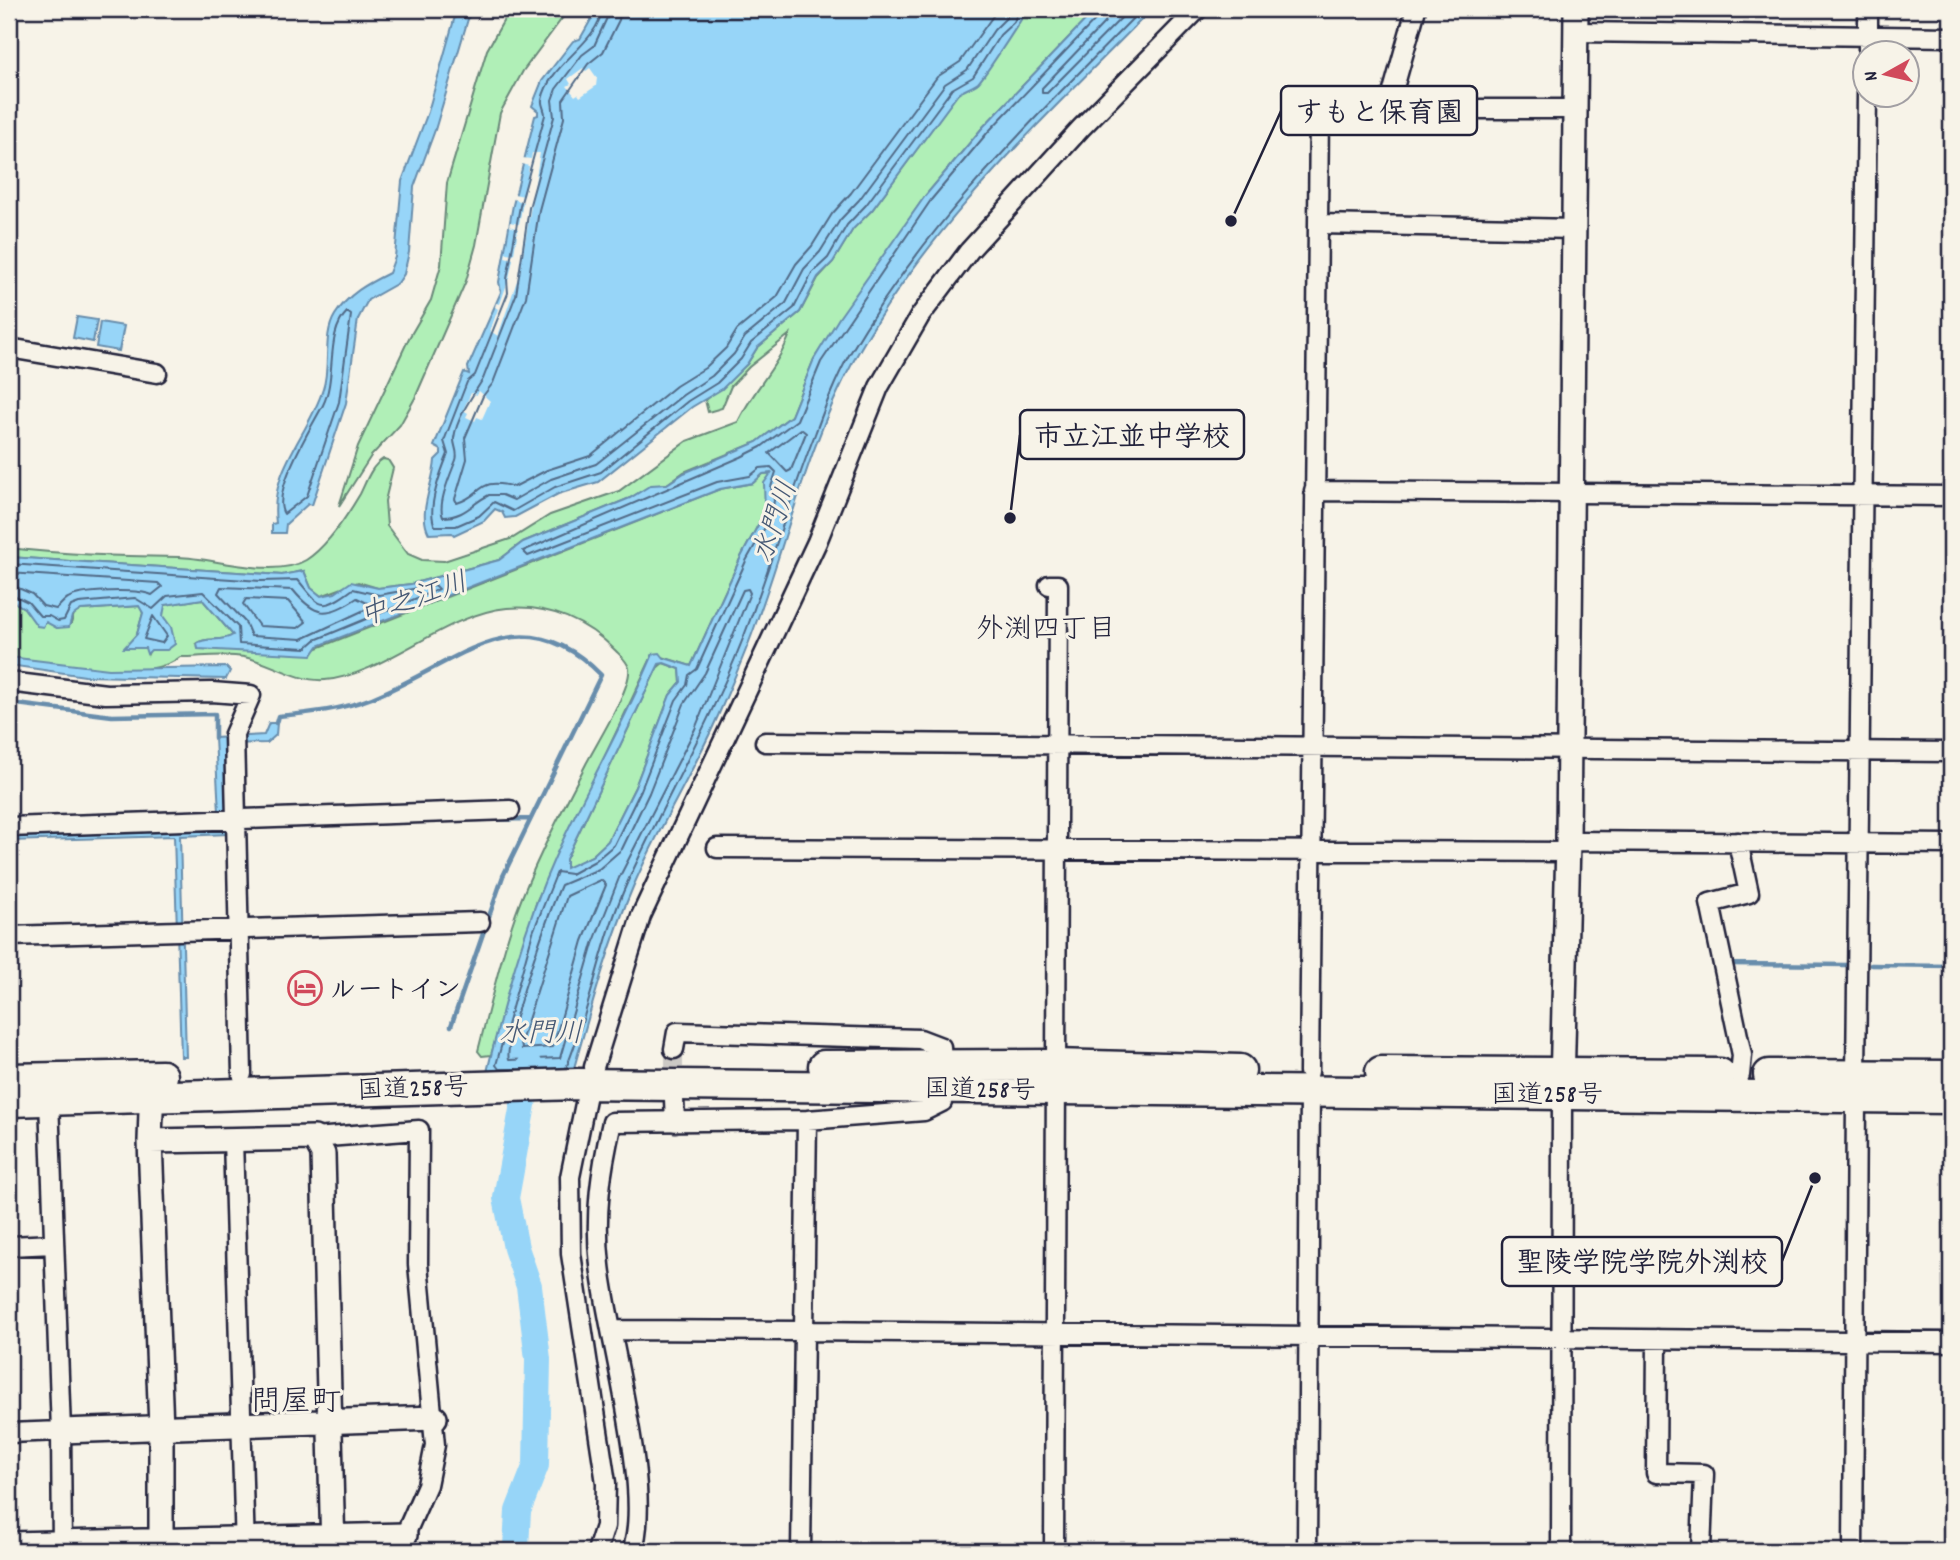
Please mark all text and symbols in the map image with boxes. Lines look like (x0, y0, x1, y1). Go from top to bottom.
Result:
north arrow (1852, 38, 1922, 108)
text: N (1859, 69, 1887, 82)
callout: すもと保育園 (1281, 86, 1477, 135)
text: すもと保育園 (1295, 96, 1463, 136)
callout: 市立江並中学校 (1020, 410, 1244, 459)
text: 市立江並中学校 (1034, 420, 1230, 460)
water label: 水門川 (745, 476, 810, 569)
water label: 中之江川 (355, 565, 474, 639)
district label: 外渕四丁目 (976, 612, 1116, 652)
hotel icon: ルートイン (286, 969, 324, 1007)
place label: ルートイン (330, 973, 461, 1010)
water label: 水門川 (499, 1016, 583, 1056)
street label: 国道258号 (357, 1070, 470, 1111)
street label: 国道258号 (924, 1072, 1036, 1111)
street label: 国道258号 (1491, 1078, 1603, 1115)
callout: 聖陵学院学院外渕校 (1502, 1237, 1782, 1286)
text: 聖陵学院学院外渕校 (1516, 1246, 1768, 1286)
district label: 問屋町 (251, 1383, 341, 1426)

